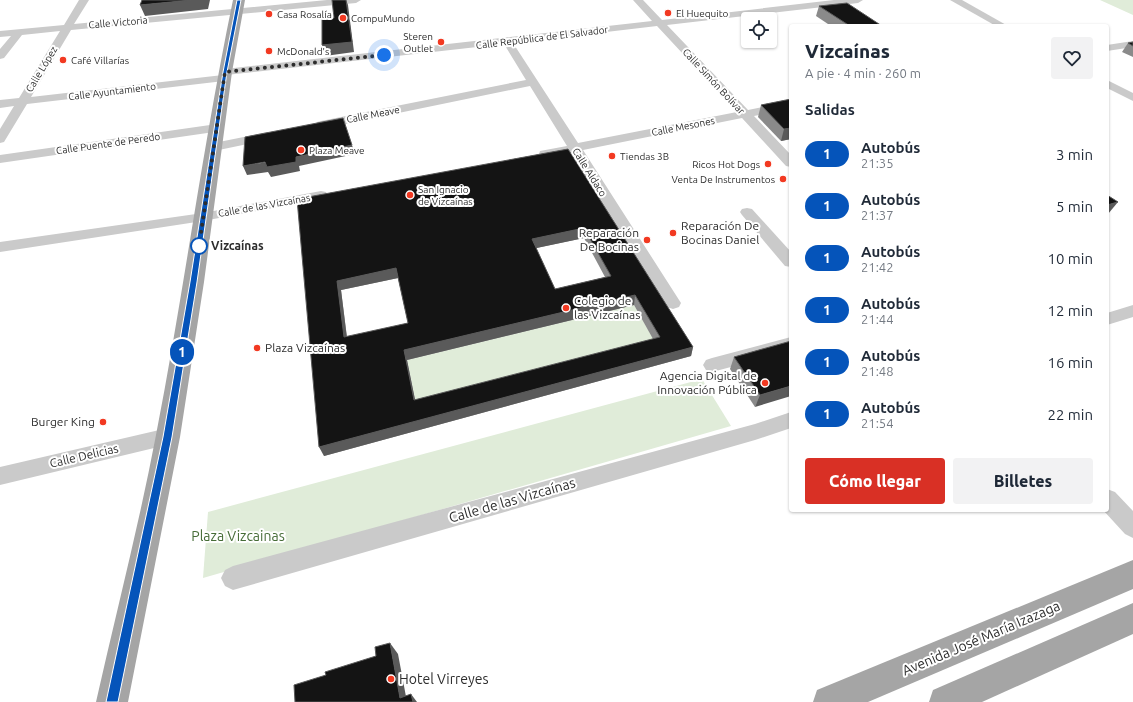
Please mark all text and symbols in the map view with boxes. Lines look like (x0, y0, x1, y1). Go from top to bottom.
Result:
marker: El Huequito (663, 8, 673, 18)
place label: El Huequito (676, 8, 729, 19)
marker: Casa Rosalía (264, 9, 274, 19)
place label: Casa Rosalía (277, 9, 332, 20)
map controls (741, 12, 777, 48)
button: locate (741, 12, 777, 48)
marker: CompuMundo (338, 13, 348, 23)
place label: CompuMundo (351, 13, 415, 24)
street label: Calle Victoria (88, 14, 148, 31)
street label: Calle República de El Salvador (475, 24, 609, 51)
place label: Steren Outlet (403, 31, 433, 54)
marker: Steren Outlet (436, 37, 446, 47)
button: heart (1051, 37, 1093, 79)
text: Vizcaínas (805, 40, 890, 62)
street label: Calle López (24, 44, 60, 94)
your location (374, 45, 394, 65)
marker: McDonald's (264, 46, 274, 56)
place label: McDonald's (277, 46, 329, 57)
street label: Calle Simón Bolívar (680, 46, 747, 117)
marker: Café Villarías (58, 55, 68, 65)
place label: Café Villarías (71, 55, 129, 66)
text: A pie · 4 min · 260 m (805, 66, 921, 80)
street label: Calle Ayuntamiento (68, 81, 157, 102)
text: Salidas (805, 101, 855, 118)
street label: Calle Meave (346, 104, 401, 125)
street label: Calle Mesones (650, 115, 716, 138)
street label: Calle Puente de Peredo (55, 131, 161, 156)
text: Autobús (861, 139, 920, 156)
marker: Plaza Meave (296, 145, 306, 155)
place label: Plaza Meave (309, 145, 365, 156)
street label: Calle Aldaco (570, 146, 609, 199)
text: 1 (823, 146, 831, 162)
text: 3 min (1056, 146, 1093, 163)
marker: Tiendas 3B (607, 151, 617, 161)
place label: Tiendas 3B (620, 151, 669, 162)
text: 21:35 (861, 156, 894, 170)
place label: Ricos Hot Dogs (692, 159, 760, 170)
marker: Ricos Hot Dogs (763, 159, 773, 169)
place label: Venta De Instrumentos (672, 174, 775, 185)
marker: Venta De Instrumentos (778, 174, 788, 184)
place label: San Ignacio de Vizcaínas (418, 184, 473, 207)
marker: San Ignacio de Vizcaínas (405, 190, 415, 200)
text: Autobús (861, 191, 920, 208)
street label: Calle de las Vizcaínas (217, 192, 311, 219)
text: 1 (823, 198, 831, 214)
text: 5 min (1056, 198, 1093, 215)
text: 21:37 (861, 208, 894, 222)
place label: Reparación De Bocinas Daniel (681, 219, 759, 246)
place label: Reparación De Bocinas (579, 226, 639, 253)
marker: Reparación De Bocinas Daniel (668, 228, 678, 238)
marker: Reparación De Bocinas (642, 235, 652, 245)
marker: Vizcaínas (190, 237, 208, 255)
place label: Vizcaínas (211, 239, 264, 252)
text: Autobús (861, 243, 920, 260)
text: 1 (823, 250, 831, 266)
text: 10 min (1047, 250, 1093, 267)
text: 21:42 (861, 260, 894, 274)
place label: Colegio de las Vizcaínas (574, 294, 640, 321)
text: Autobús (861, 295, 920, 312)
text: 1 (823, 302, 831, 318)
text: 12 min (1047, 302, 1093, 319)
marker: Colegio de las Vizcaínas (561, 303, 571, 313)
text: 21:44 (861, 312, 894, 326)
line badge: 1 (169, 339, 195, 365)
place label: Plaza Vizcaínas (265, 341, 345, 354)
marker: Plaza Vizcaínas (252, 343, 262, 353)
text: 1 (178, 344, 186, 360)
text: Autobús (861, 347, 920, 364)
text: 1 (823, 354, 831, 370)
text: 16 min (1047, 354, 1093, 371)
text: 21:48 (861, 364, 894, 378)
place label: Agencia Digital de Innovación Pública (657, 369, 757, 396)
marker: Agencia Digital de Innovación Pública (760, 378, 770, 388)
text: Autobús (861, 399, 920, 416)
text: 1 (823, 406, 831, 422)
text: 22 min (1047, 406, 1093, 423)
place label: Burger King (31, 415, 95, 428)
text: 21:54 (861, 416, 894, 430)
marker: Burger King (98, 417, 108, 427)
street label: Calle Delicias (48, 441, 120, 470)
button: Cómo llegar (805, 458, 945, 504)
button: Billetes (953, 458, 1093, 504)
street label: Calle de las Vizcaínas (447, 474, 577, 526)
park label: Plaza Vizcainas (191, 528, 285, 544)
street label: Avenida José María Izazaga (900, 597, 1062, 679)
place label: Hotel Virreyes (399, 671, 489, 687)
marker: Hotel Virreyes (386, 674, 396, 684)

